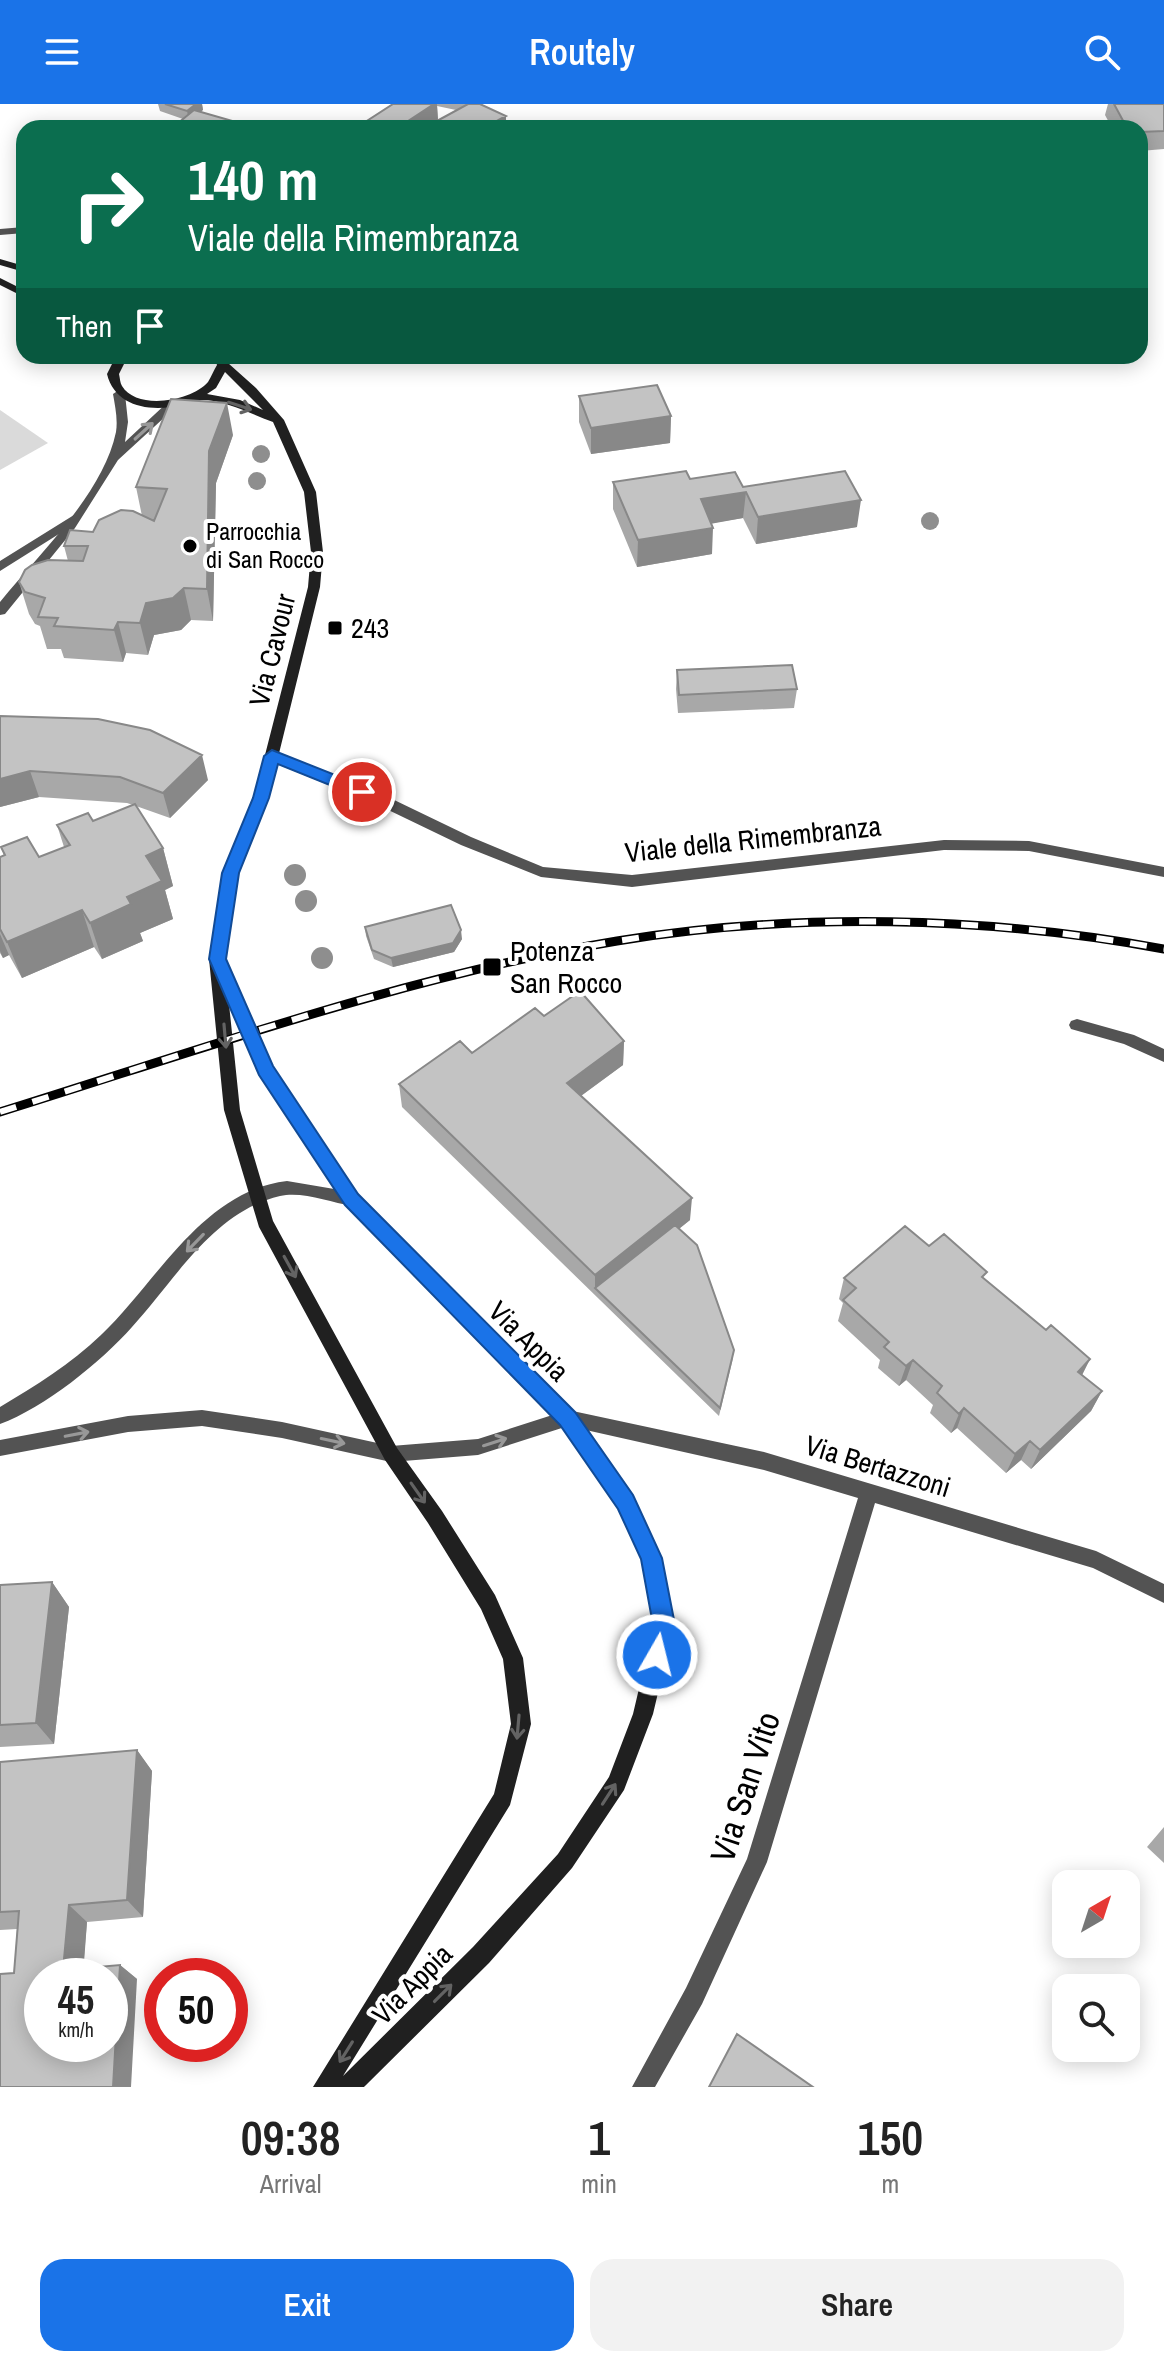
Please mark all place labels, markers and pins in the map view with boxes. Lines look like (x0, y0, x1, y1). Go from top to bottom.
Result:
place label: Parrocchia di San Rocco (206, 515, 324, 575)
marker: Parrocchia di San Rocco (181, 537, 199, 555)
place label: 243 (351, 609, 389, 647)
marker: 243 (326, 619, 344, 637)
pin (328, 758, 396, 826)
place label: Potenza San Rocco (510, 932, 622, 1002)
marker: Potenza San Rocco (481, 956, 503, 978)

